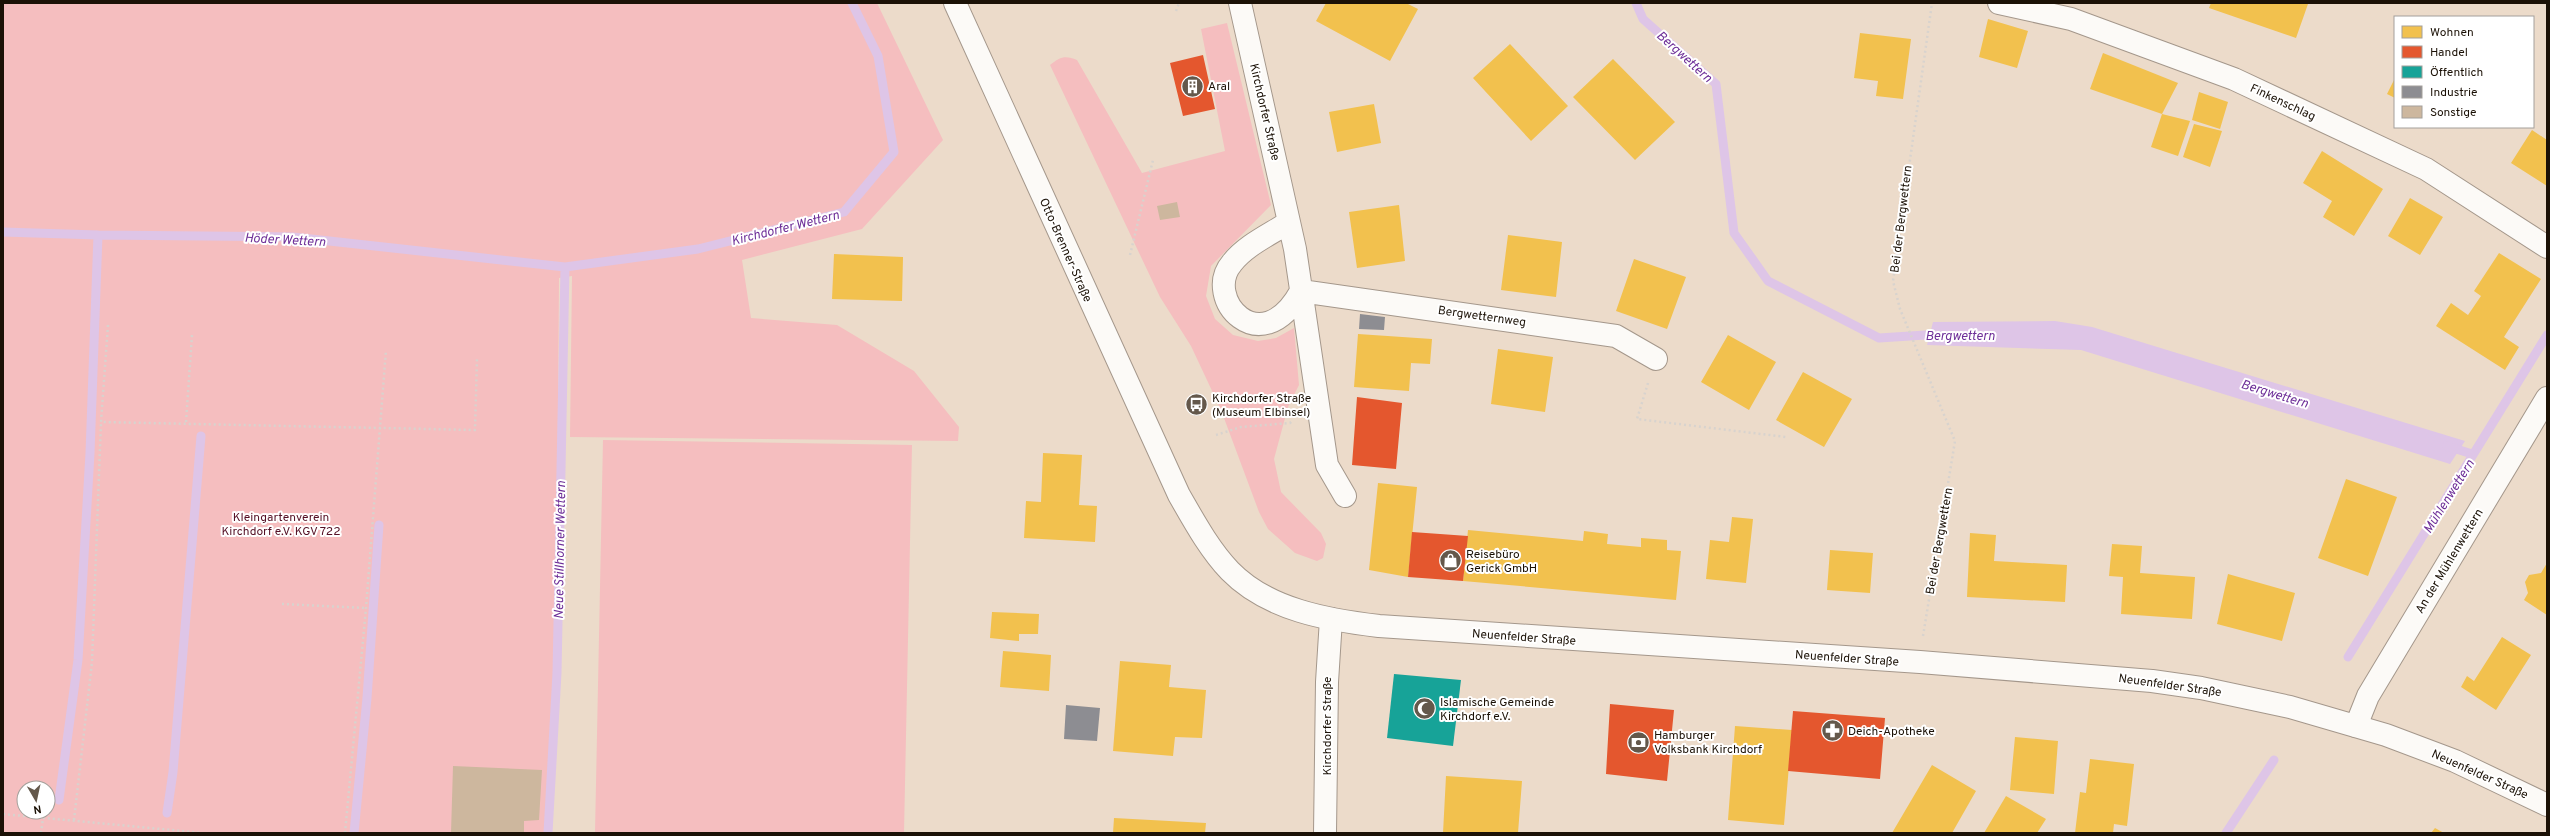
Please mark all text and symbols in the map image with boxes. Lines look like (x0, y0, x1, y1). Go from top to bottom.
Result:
legend (2394, 16, 2534, 128)
text: Wohnen (2430, 25, 2474, 41)
water label: Bergwettern (1653, 28, 1715, 87)
text: Handel (2430, 45, 2468, 61)
street label: Kirchdorfer Straße (1245, 62, 1283, 162)
text: Öffentlich (2430, 65, 2483, 81)
building icon: Aral (1180, 73, 1206, 99)
place label: Aral (1208, 79, 1230, 95)
street label: Finkenschlag (2247, 81, 2318, 125)
text: Industrie (2430, 85, 2478, 101)
text: Sonstige (2430, 105, 2476, 121)
street label: Bei der Bergwettern (1887, 164, 1917, 274)
street label: Otto-Brenner-Straße (1035, 196, 1095, 305)
water label: Kirchdorfer Wettern (730, 208, 841, 250)
water label: Höder Wettern (244, 231, 326, 251)
street label: Bergwetternweg (1437, 303, 1527, 331)
water label: Bergwettern (1925, 329, 1995, 345)
water label: Bergwettern (2239, 377, 2310, 413)
place label: Kirchdorfer Straße (Museum Elbinsel) (1212, 391, 1311, 421)
bus stop icon: Kirchdorfer Straße (Museum Elbinsel) (1183, 392, 1209, 418)
water label: Mühlenwettern (2421, 457, 2479, 537)
water label: Neue Stillhorner Wettern (552, 481, 570, 619)
street label: Bei der Bergwettern (1923, 486, 1957, 596)
street label: An der Mühlenwettern (2412, 506, 2488, 617)
park label: Kleingartenverein Kirchdorf e.V. KGV 722 (221, 510, 341, 540)
place label: Reisebüro Gerick GmbH (1466, 547, 1537, 577)
shop icon: Reisebüro Gerick GmbH (1437, 548, 1463, 574)
street label: Neuenfelder Straße (1471, 626, 1576, 650)
street label: Neuenfelder Straße (1794, 647, 1899, 671)
street label: Neuenfelder Straße (2117, 671, 2222, 701)
street label: Kirchdorfer Straße (1320, 676, 1336, 776)
place label: Islamische Gemeinde Kirchdorf e.V. (1440, 695, 1554, 725)
mosque icon: Islamische Gemeinde Kirchdorf e.V. (1411, 696, 1437, 722)
pharmacy icon: Deich-Apotheke (1819, 718, 1845, 744)
place label: Deich-Apotheke (1848, 724, 1935, 740)
place label: Hamburger Volksbank Kirchdorf (1654, 728, 1762, 758)
bank icon: Hamburger Volksbank Kirchdorf (1626, 729, 1652, 755)
street label: Neuenfelder Straße (2429, 746, 2530, 803)
north arrow (16, 780, 56, 820)
text: N (32, 801, 42, 816)

